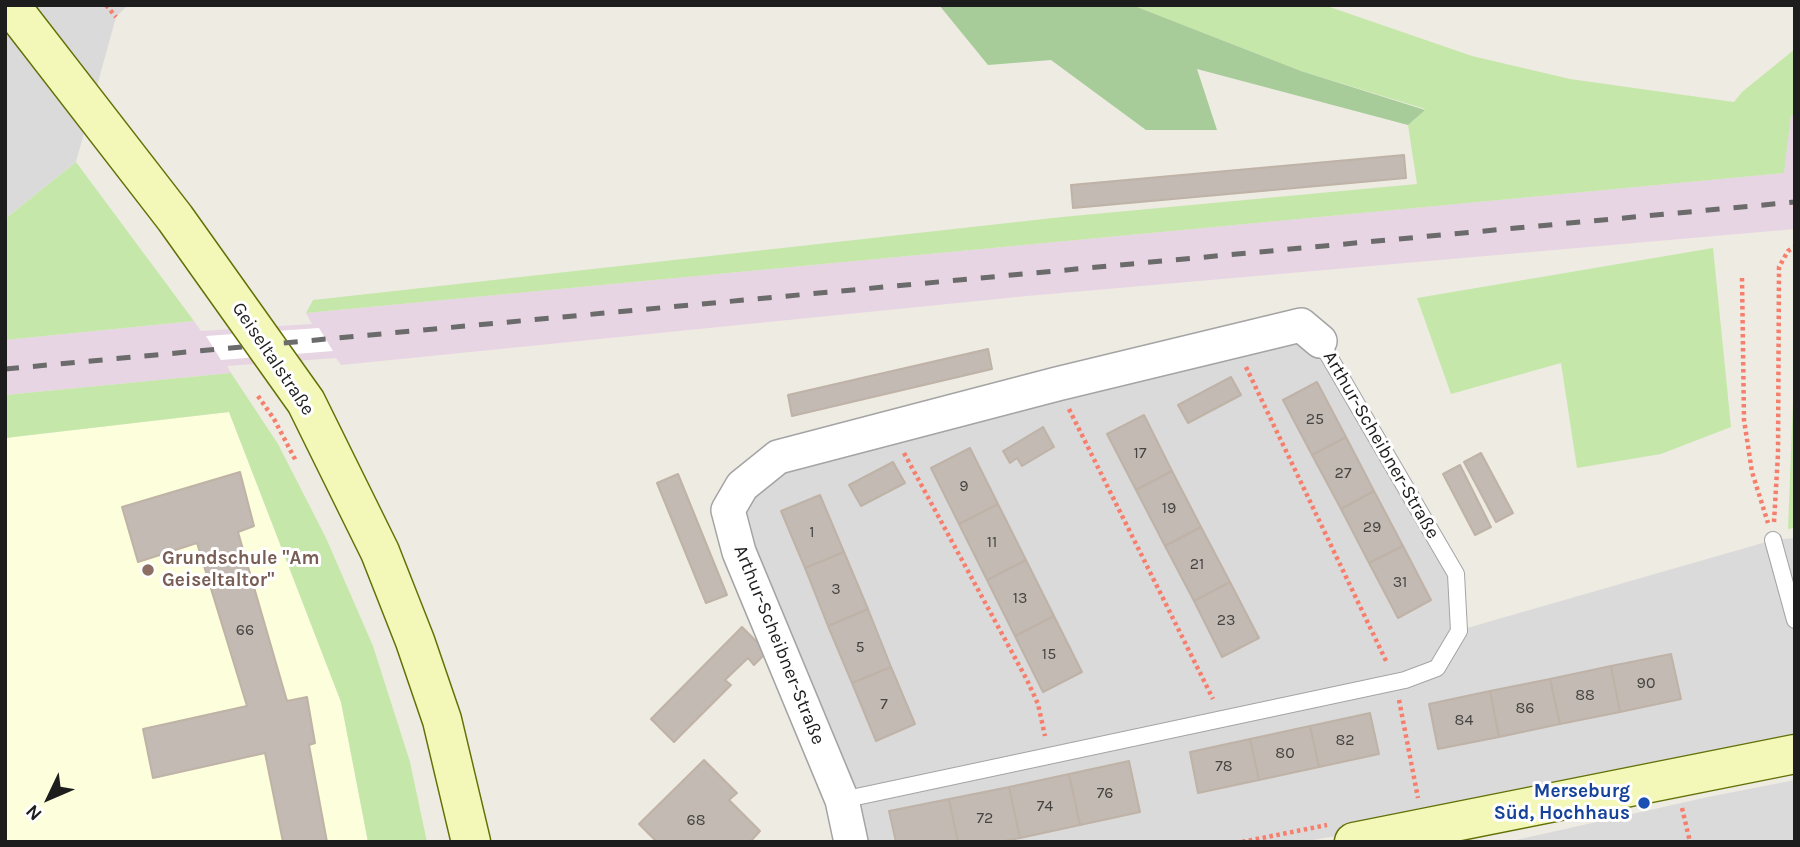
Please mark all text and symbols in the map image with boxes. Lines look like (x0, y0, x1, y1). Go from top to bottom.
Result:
street label: Geiseltalstraße (227, 298, 319, 420)
street label: Arthur-Scheibner-Straße (1318, 347, 1444, 543)
house number: 25 (1306, 409, 1324, 429)
house number: 17 (1134, 443, 1146, 463)
house number: 27 (1335, 463, 1351, 483)
house number: 9 (959, 476, 969, 496)
house number: 19 (1162, 498, 1176, 518)
house number: 29 (1363, 517, 1381, 537)
house number: 1 (809, 522, 815, 542)
house number: 11 (987, 532, 997, 552)
street label: Arthur-Scheibner-Straße (729, 542, 829, 748)
place label: Grundschule "Am Geiseltaltor" (162, 548, 319, 592)
house number: 21 (1190, 554, 1204, 574)
marker: Grundschule "Am Geiseltaltor" (140, 562, 156, 578)
house number: 31 (1393, 572, 1407, 592)
house number: 3 (831, 579, 841, 599)
house number: 13 (1013, 588, 1027, 608)
house number: 23 (1217, 610, 1235, 630)
house number: 66 (236, 620, 254, 640)
house number: 5 (855, 637, 865, 657)
house number: 15 (1042, 644, 1056, 664)
house number: 90 (1637, 673, 1655, 693)
house number: 88 (1575, 685, 1595, 705)
house number: 7 (880, 694, 888, 714)
house number: 86 (1516, 698, 1534, 718)
house number: 84 (1455, 710, 1473, 730)
house number: 82 (1335, 730, 1355, 750)
house number: 80 (1275, 743, 1295, 763)
house number: 78 (1215, 756, 1233, 776)
north arrow (14, 763, 84, 833)
place label: Merseburg Süd, Hochhaus (1494, 781, 1630, 825)
house number: 76 (1097, 783, 1113, 803)
marker: Merseburg Süd, Hochhaus (1636, 795, 1652, 811)
house number: 74 (1037, 796, 1053, 816)
text: N (21, 800, 47, 825)
house number: 72 (977, 808, 993, 828)
house number: 68 (687, 810, 705, 830)

